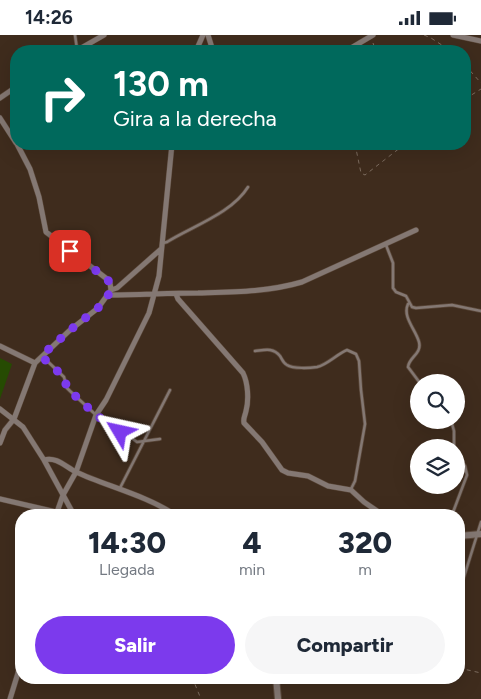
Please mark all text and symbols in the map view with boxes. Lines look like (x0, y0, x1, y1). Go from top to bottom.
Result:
text: 14:26 (25, 6, 73, 29)
text: 130 m (113, 63, 209, 105)
icon: right (30, 65, 95, 130)
text: Gira a la derecha (113, 105, 277, 132)
pin (49, 230, 91, 272)
icon: arrive (56, 237, 84, 265)
map controls (410, 374, 465, 494)
button: search (410, 374, 465, 429)
position arrow (93, 405, 145, 457)
button: layers (410, 439, 465, 494)
text: 14:30 (88, 524, 166, 561)
text: 4 (242, 524, 262, 561)
text: 320 (338, 524, 392, 561)
text: Llegada (99, 560, 155, 579)
text: min (239, 560, 265, 579)
text: m (358, 560, 372, 579)
button: Salir (35, 616, 235, 674)
button: Compartir (245, 616, 445, 674)

